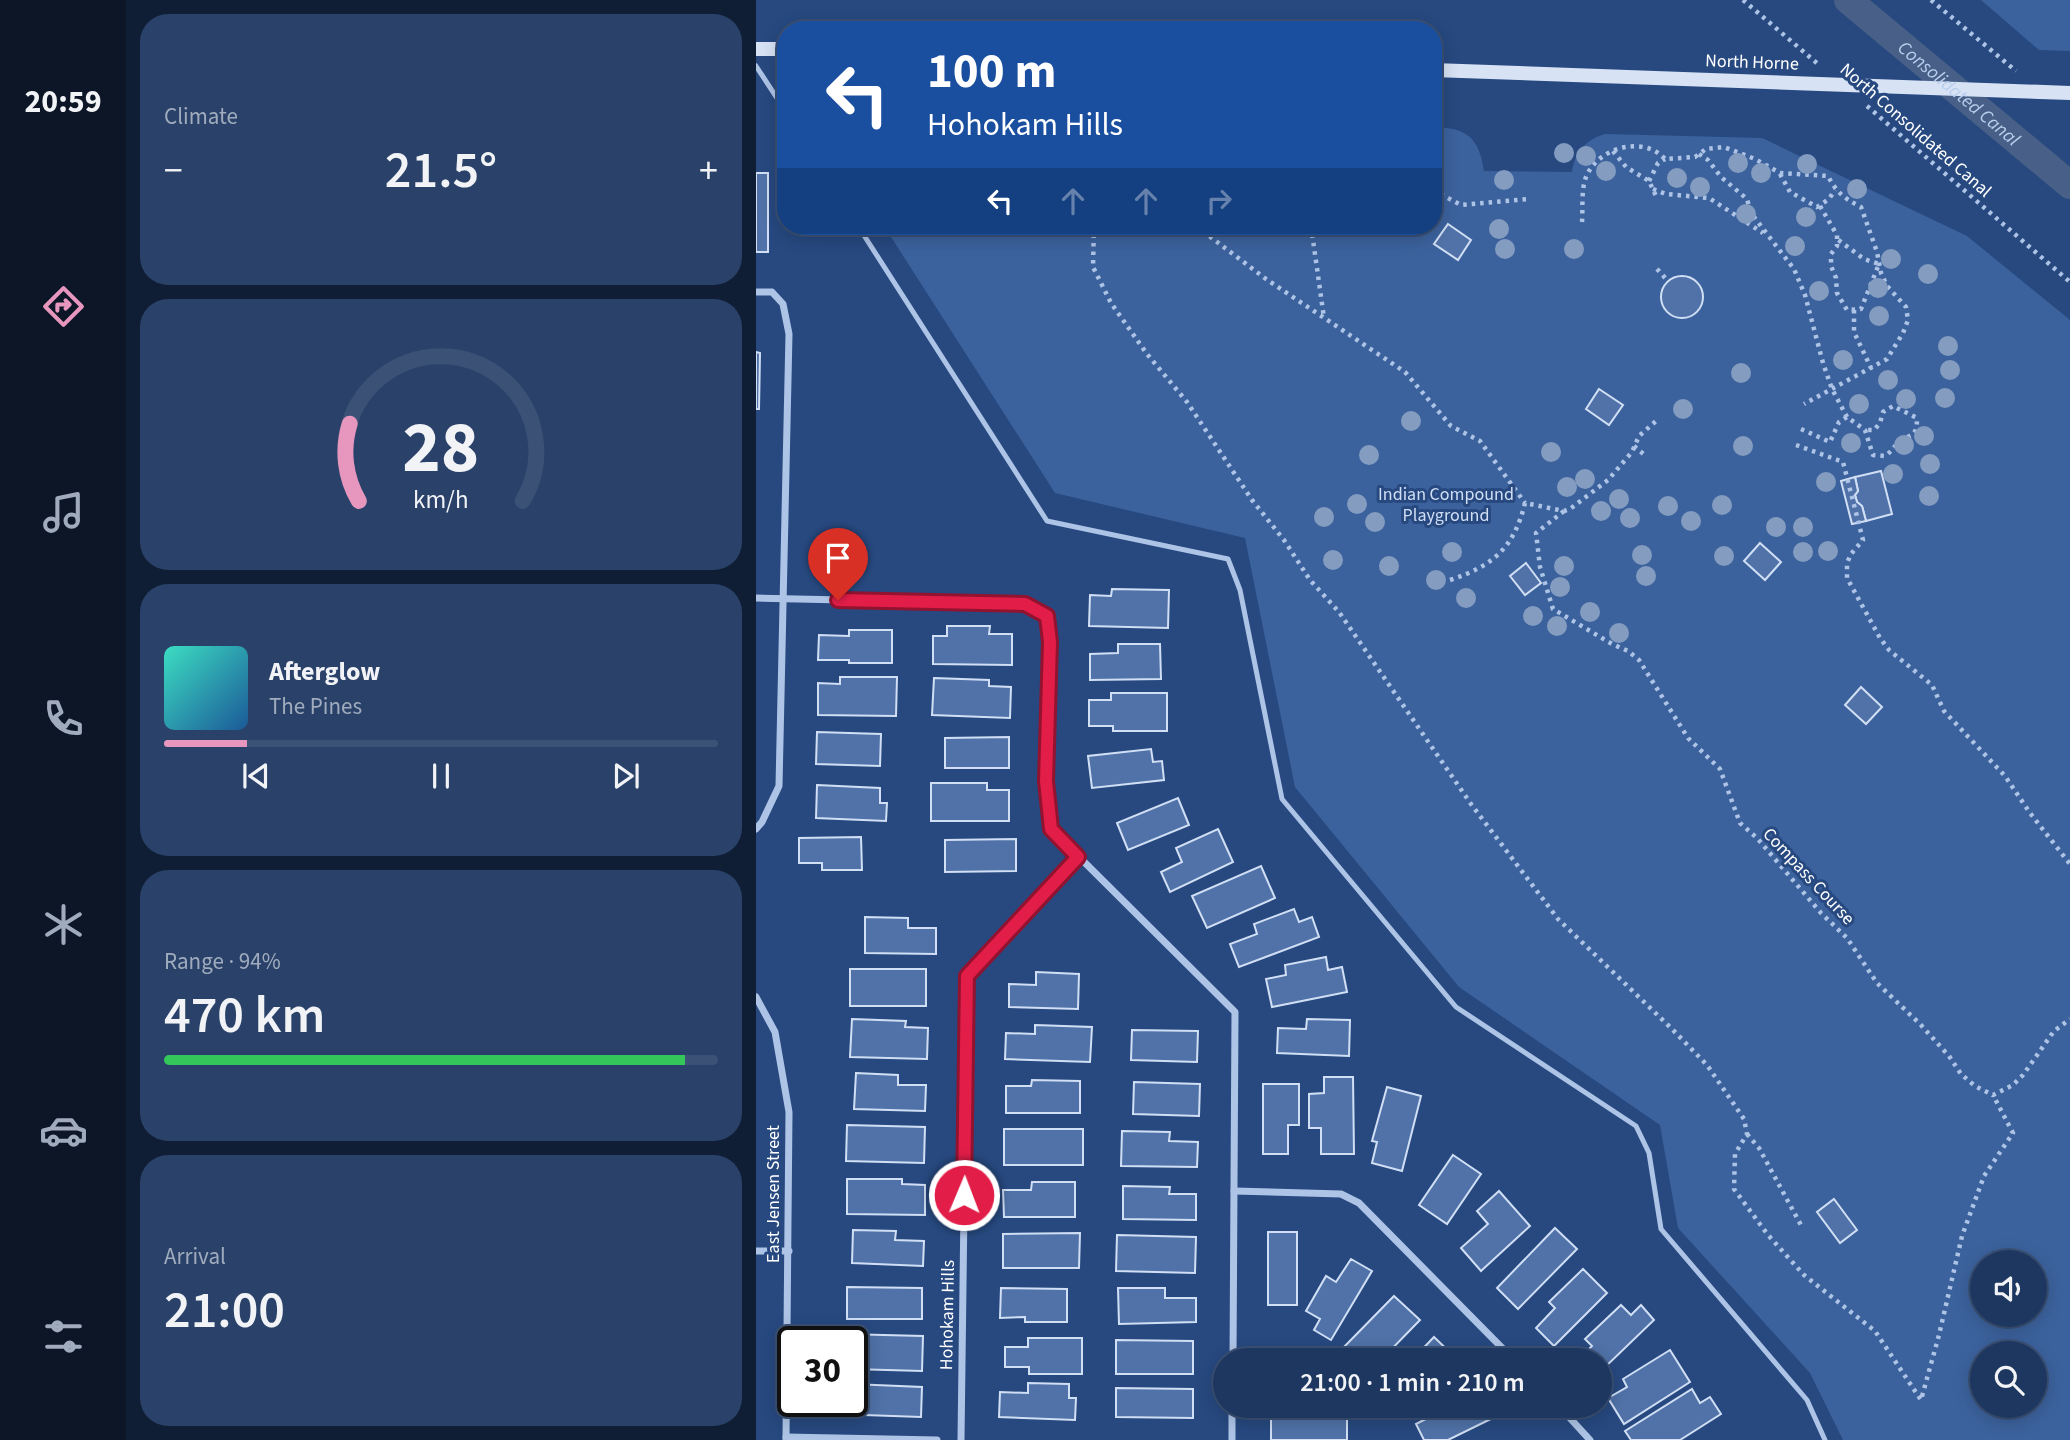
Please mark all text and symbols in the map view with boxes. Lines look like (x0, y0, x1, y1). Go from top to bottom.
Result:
water label: Consolidated Canal (1891, 35, 2026, 153)
text: 100 m (927, 37, 1056, 107)
street label: North Horne (1705, 48, 1799, 77)
icon: left (812, 49, 903, 140)
street label: North Consolidated Canal (1835, 58, 1997, 203)
text: 20:59 (24, 79, 102, 125)
text: Climate (164, 100, 238, 133)
text: Hohokam Hills (927, 102, 1123, 148)
text: 21.5° (385, 134, 497, 208)
text: − (164, 144, 183, 198)
text: + (699, 144, 718, 198)
icon: left (981, 182, 1019, 220)
icon: ahead (1054, 182, 1092, 220)
icon: ahead (1127, 182, 1165, 220)
icon: right (1200, 182, 1238, 220)
icon: directions (39, 282, 88, 331)
text: 28 (403, 396, 479, 500)
text: km/h (413, 482, 469, 518)
park label: Indian Compound Playground (1378, 482, 1514, 528)
icon: music (39, 488, 88, 537)
pin (808, 528, 868, 600)
icon: arrive (819, 539, 857, 577)
text: Afterglow (269, 653, 380, 690)
text: The Pines (269, 690, 362, 723)
icon: phone (39, 694, 88, 743)
icon: previous (237, 757, 275, 795)
icon: pause (422, 757, 460, 795)
icon: next (607, 757, 645, 795)
street label: Compass Course (1757, 822, 1860, 931)
icon: climate (39, 900, 88, 949)
text: Range · 94% (164, 945, 281, 978)
text: 470 km (164, 979, 325, 1053)
icon: car (39, 1106, 88, 1155)
street label: East Jensen Street (761, 1125, 786, 1263)
position arrow (927, 1158, 1001, 1232)
text: Arrival (164, 1240, 226, 1273)
map controls (1970, 1250, 2047, 1418)
button: sound (1970, 1250, 2047, 1327)
street label: Hohokam Hills (934, 1260, 961, 1370)
text: 21:00 (164, 1274, 285, 1348)
icon: filters (39, 1312, 88, 1361)
speed limit sign: 30 (777, 1326, 868, 1417)
button: search (1970, 1341, 2047, 1418)
text: 21:00 · 1 min · 210 m (1300, 1364, 1525, 1401)

